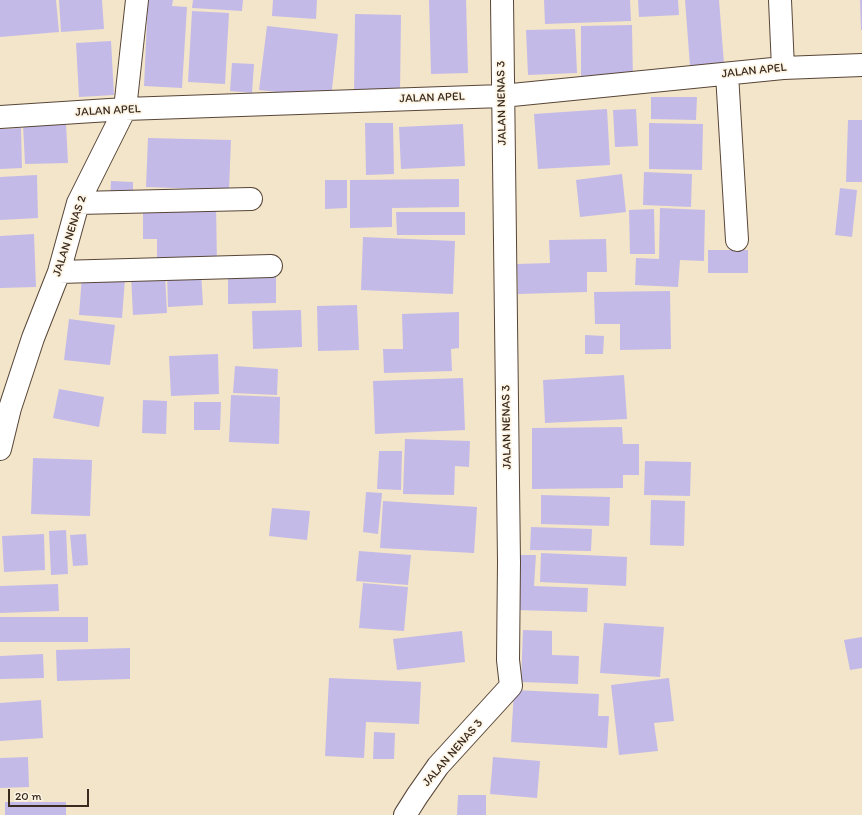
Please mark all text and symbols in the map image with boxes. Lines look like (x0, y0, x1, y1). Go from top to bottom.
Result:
street label: JALAN APEL (721, 60, 787, 82)
street label: JALAN NENAS 3 (494, 61, 510, 145)
street label: JALAN APEL (399, 90, 465, 106)
street label: JALAN APEL (75, 102, 141, 120)
street label: JALAN NENAS 2 (50, 194, 90, 278)
street label: JALAN NENAS 3 (499, 385, 515, 469)
street label: JALAN NENAS 3 (420, 716, 486, 790)
scale bar (10, 781, 91, 807)
text: 20 m (15, 789, 42, 803)

